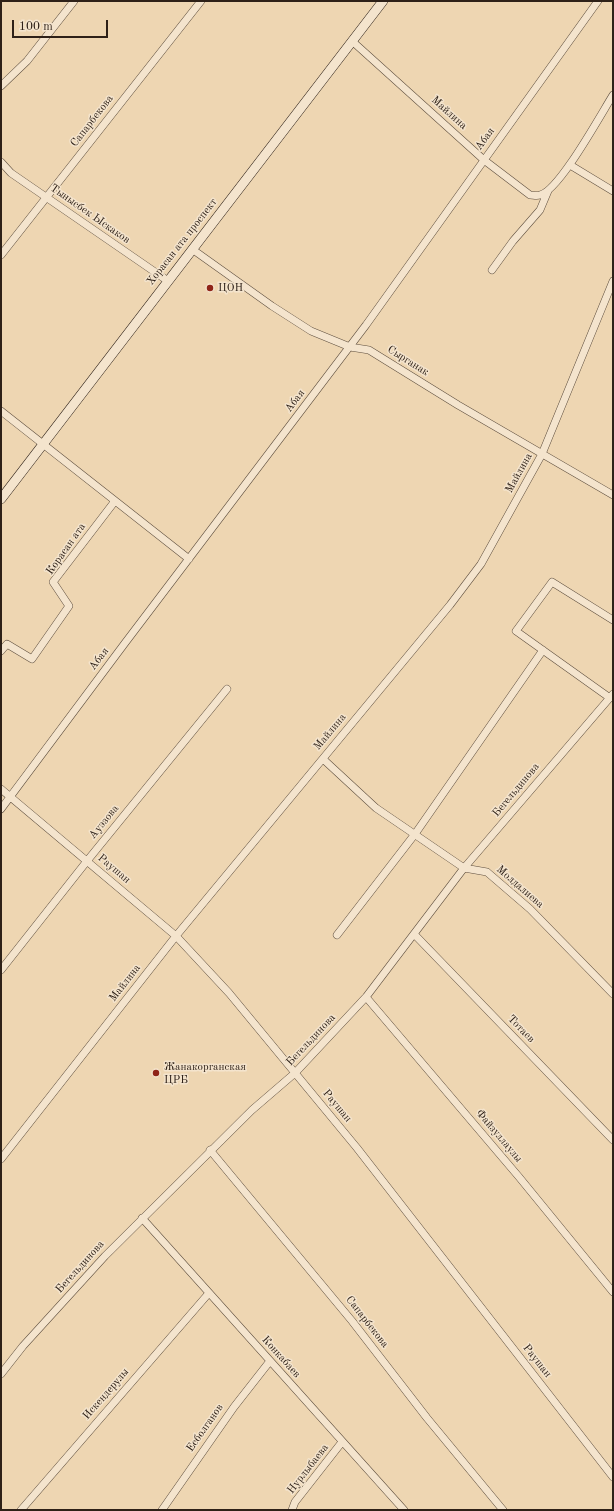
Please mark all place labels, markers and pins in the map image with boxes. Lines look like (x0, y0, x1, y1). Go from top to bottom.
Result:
place label: ЦОН (218, 281, 243, 295)
marker: ЦОН (205, 283, 215, 293)
place label: Жанакорганская ЦРБ (164, 1060, 246, 1086)
marker: Жанакорганская ЦРБ (151, 1068, 161, 1078)

